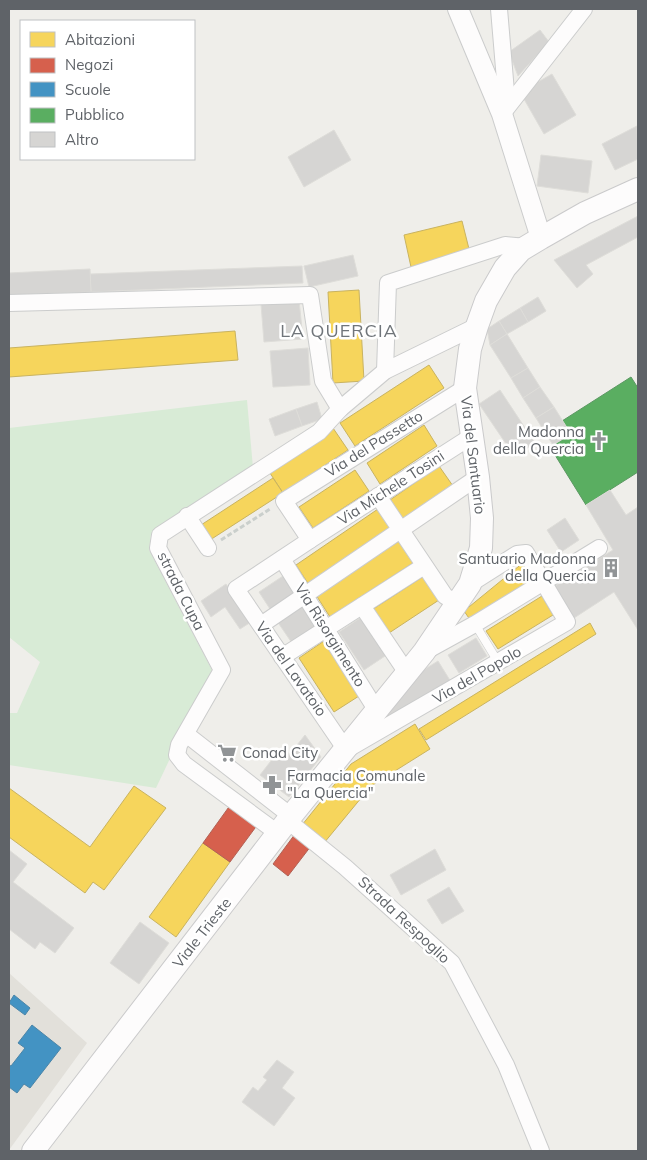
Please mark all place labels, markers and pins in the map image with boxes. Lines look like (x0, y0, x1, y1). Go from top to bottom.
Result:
place label: Madonna della Quercia (493, 422, 584, 458)
church icon: Madonna della Quercia (588, 430, 610, 452)
place label: Santuario Madonna della Quercia (458, 549, 596, 585)
building icon: Santuario Madonna della Quercia (600, 557, 622, 579)
supermarket icon: Conad City (216, 742, 238, 764)
place label: Conad City (242, 743, 318, 762)
place label: Farmacia Comunale "La Quercia" (287, 766, 425, 802)
pharmacy icon: Farmacia Comunale "La Quercia" (261, 774, 283, 796)

